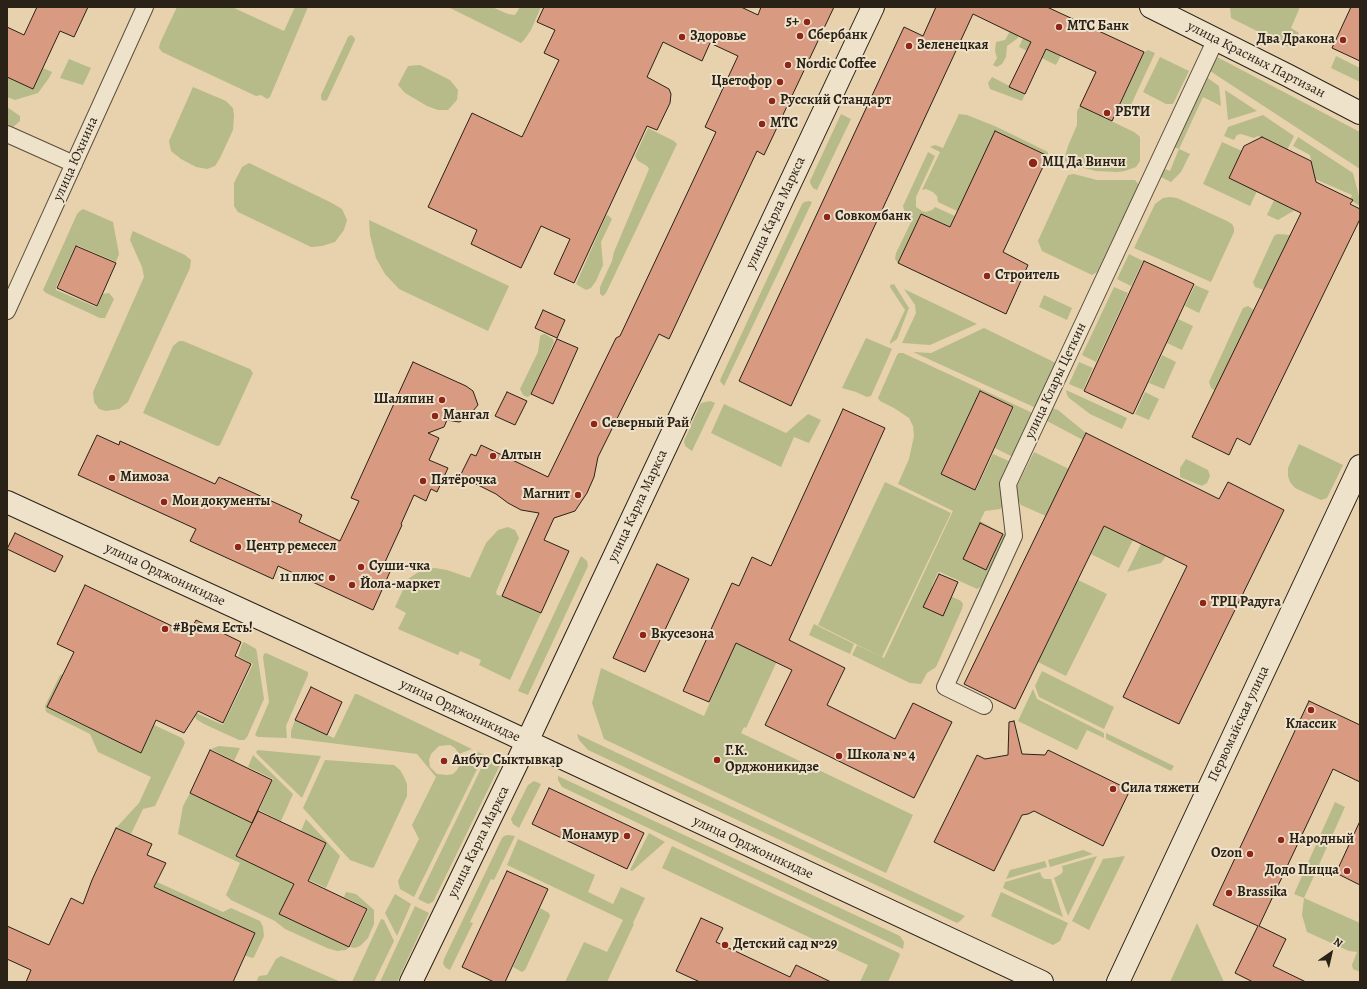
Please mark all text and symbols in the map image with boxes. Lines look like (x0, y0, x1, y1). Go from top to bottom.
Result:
place label: 5+ (786, 14, 799, 30)
marker: 5+ (802, 17, 812, 27)
street label: улица Красных Партизан (1184, 18, 1328, 102)
place label: МТС Банк (1067, 19, 1129, 35)
marker: МТС Банк (1054, 22, 1064, 32)
place label: Сбербанк (808, 28, 868, 44)
place label: Здоровье (690, 29, 746, 45)
marker: Сбербанк (795, 31, 805, 41)
marker: Здоровье (677, 32, 687, 42)
place label: Два Дракона (1256, 32, 1335, 48)
marker: Два Дракона (1338, 35, 1348, 45)
place label: Зеленецкая (917, 38, 988, 54)
marker: Зеленецкая (904, 41, 914, 51)
place label: Nordic Coffee (796, 57, 877, 73)
marker: Nordic Coffee (783, 60, 793, 70)
place label: Цветофор (711, 74, 772, 90)
marker: Цветофор (775, 77, 785, 87)
place label: Русский Стандарт (780, 93, 891, 109)
marker: Русский Стандарт (767, 96, 777, 106)
place label: РБТИ (1115, 105, 1150, 121)
marker: РБТИ (1102, 108, 1112, 118)
street label: улица Юхнина (50, 114, 102, 204)
place label: МТС (770, 116, 798, 132)
marker: МТС (757, 119, 767, 129)
street label: улица Карла Маркса (743, 154, 809, 272)
place label: МЦ Да Винчи (1042, 155, 1126, 171)
marker: МЦ Да Винчи (1027, 157, 1039, 169)
place label: Совкомбанк (835, 209, 911, 225)
marker: Совкомбанк (822, 212, 832, 222)
place label: Строитель (995, 268, 1059, 284)
marker: Строитель (982, 271, 992, 281)
street label: улица Клары Цеткин (1022, 320, 1090, 442)
place label: Шаляпин (374, 392, 434, 408)
marker: Шаляпин (437, 395, 447, 405)
place label: Мангал (443, 408, 489, 424)
marker: Мангал (430, 411, 440, 421)
place label: Северный Рай (602, 416, 689, 432)
marker: Северный Рай (589, 419, 599, 429)
street label: улица Карла Маркса (605, 447, 671, 565)
place label: Алтын (501, 448, 541, 464)
marker: Алтын (488, 451, 498, 461)
place label: Мимоза (120, 470, 169, 486)
marker: Мимоза (107, 473, 117, 483)
place label: Пятёрочка (431, 473, 497, 489)
marker: Пятёрочка (418, 476, 428, 486)
place label: Магнит (523, 487, 570, 503)
marker: Магнит (573, 490, 583, 500)
place label: Мои документы (172, 494, 270, 510)
marker: Мои документы (159, 497, 169, 507)
place label: Центр ремесел (246, 539, 337, 555)
street label: улица Орджоникидзе (102, 540, 228, 610)
marker: Центр ремесел (233, 542, 243, 552)
place label: Суши-чка (369, 559, 430, 575)
marker: Суши-чка (356, 562, 366, 572)
place label: 11 плюс (280, 570, 324, 586)
marker: 11 плюс (327, 573, 337, 583)
place label: Йола-маркет (360, 577, 440, 593)
marker: Йола-маркет (347, 580, 357, 590)
place label: ТРЦ Радуга (1211, 595, 1281, 611)
marker: ТРЦ Радуга (1198, 598, 1208, 608)
place label: #Время Есть! (173, 621, 253, 637)
marker: #Время Есть! (160, 624, 170, 634)
place label: Вкусезона (651, 627, 714, 643)
marker: Вкусезона (638, 630, 648, 640)
street label: Первомайская улица (1205, 663, 1273, 785)
street label: улица Орджоникидзе (397, 676, 523, 746)
marker: Классик (1306, 705, 1316, 715)
place label: Классик (1286, 717, 1336, 733)
place label: Г.К. Орджоникидзе (725, 744, 819, 776)
place label: Школа № 4 (847, 748, 915, 764)
marker: Школа № 4 (834, 751, 844, 761)
place label: Анбур Сыктывкар (452, 753, 563, 769)
marker: Г.К. Орджоникидзе (712, 755, 722, 765)
marker: Анбур Сыктывкар (439, 756, 449, 766)
place label: Сила тяжети (1121, 781, 1199, 797)
street label: улица Карла Маркса (445, 783, 513, 901)
marker: Сила тяжети (1108, 784, 1118, 794)
street label: улица Орджоникидзе (690, 813, 816, 883)
place label: Монамур (562, 828, 619, 844)
marker: Монамур (622, 831, 632, 841)
place label: Народный (1289, 832, 1354, 848)
marker: Народный (1276, 835, 1286, 845)
place label: Ozon (1211, 846, 1242, 862)
marker: Ozon (1245, 849, 1255, 859)
place label: Додо Пицца (1265, 863, 1339, 879)
marker: Додо Пицца (1342, 866, 1352, 876)
place label: Brassika (1237, 885, 1287, 901)
marker: Brassika (1224, 888, 1234, 898)
north arrow (1311, 933, 1351, 973)
text: N (1330, 934, 1346, 951)
place label: Детский сад №29 (733, 937, 837, 953)
marker: Детский сад №29 (720, 940, 730, 950)

